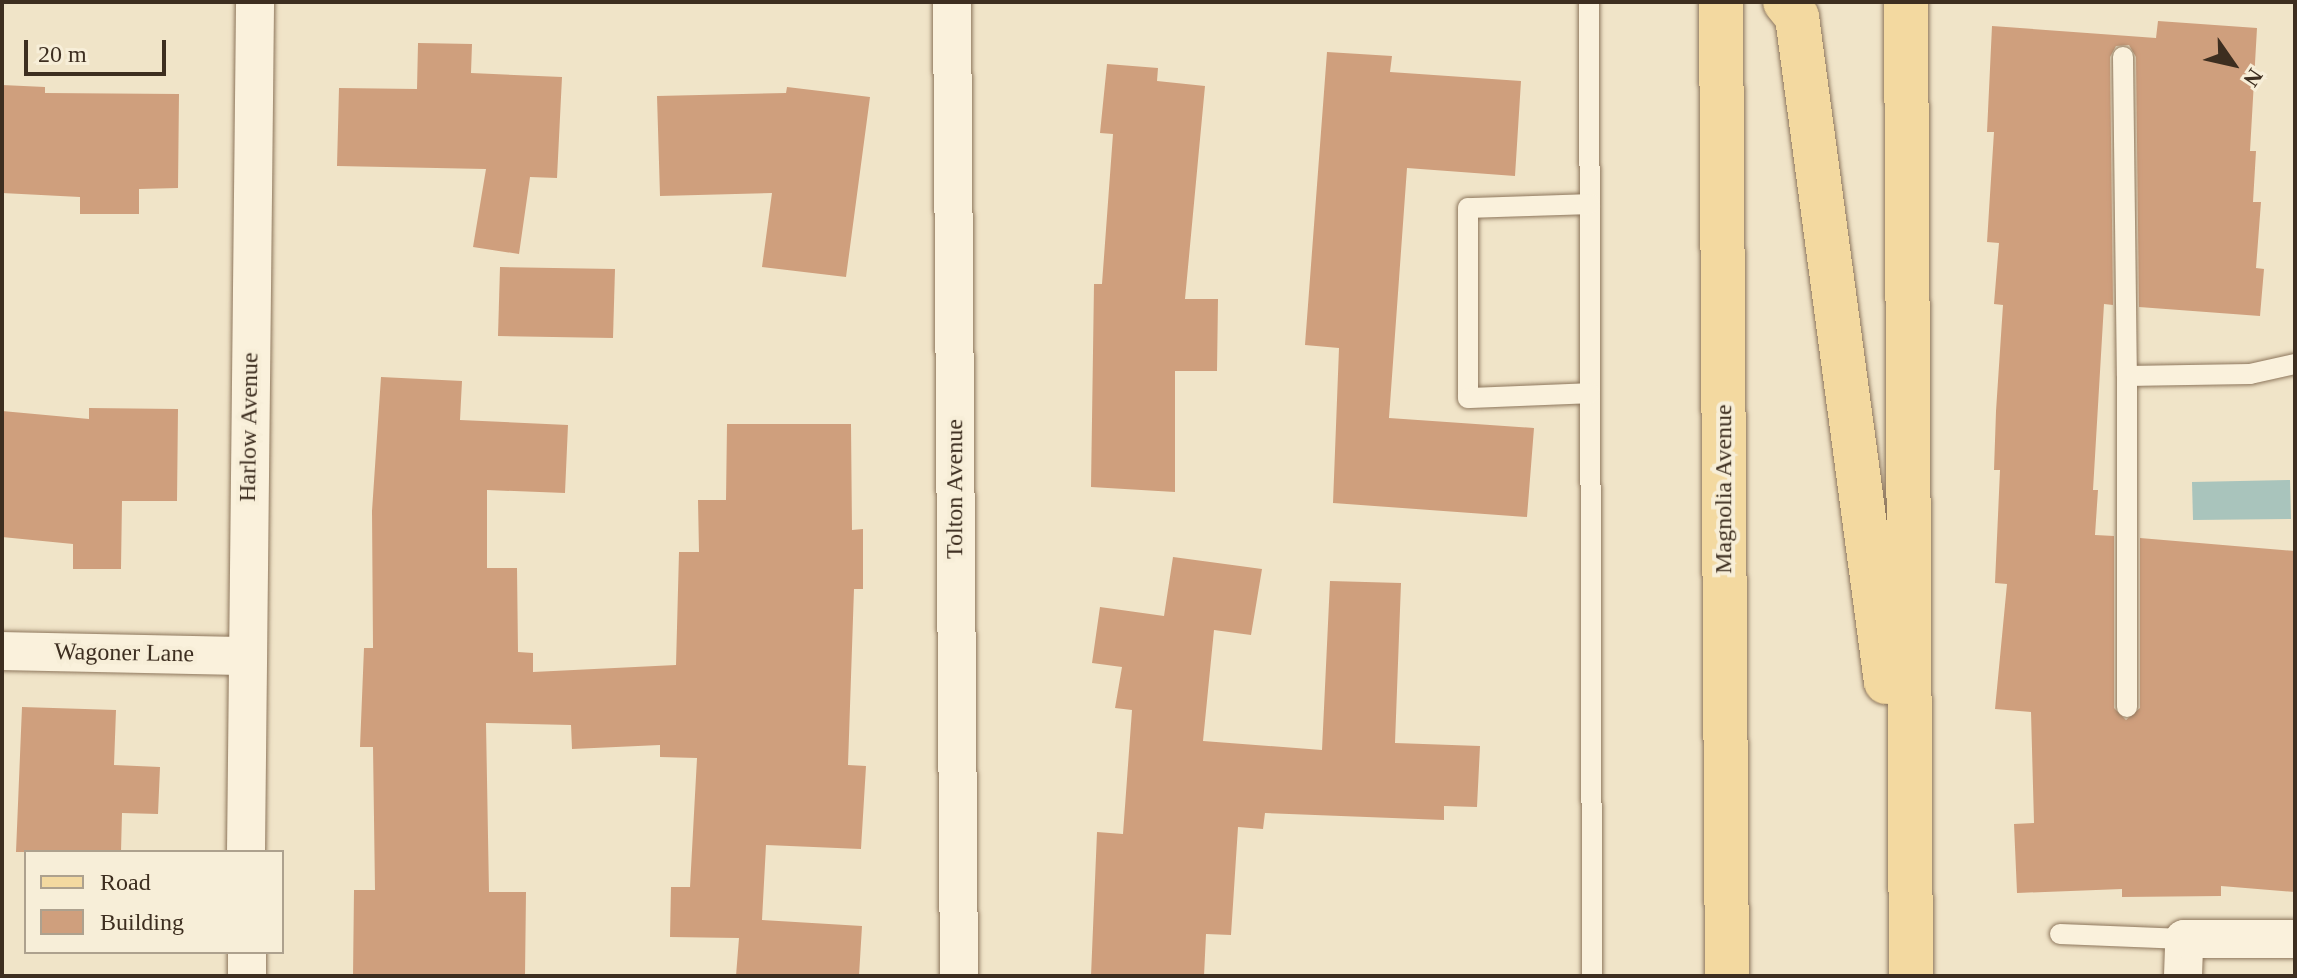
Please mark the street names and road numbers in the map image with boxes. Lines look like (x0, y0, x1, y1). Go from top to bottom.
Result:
street label: Harlow Avenue (233, 351, 265, 503)
street label: Magnolia Avenue (1710, 404, 1738, 574)
street label: Tolton Avenue (941, 418, 969, 560)
street label: Wagoner Lane (54, 637, 194, 669)

